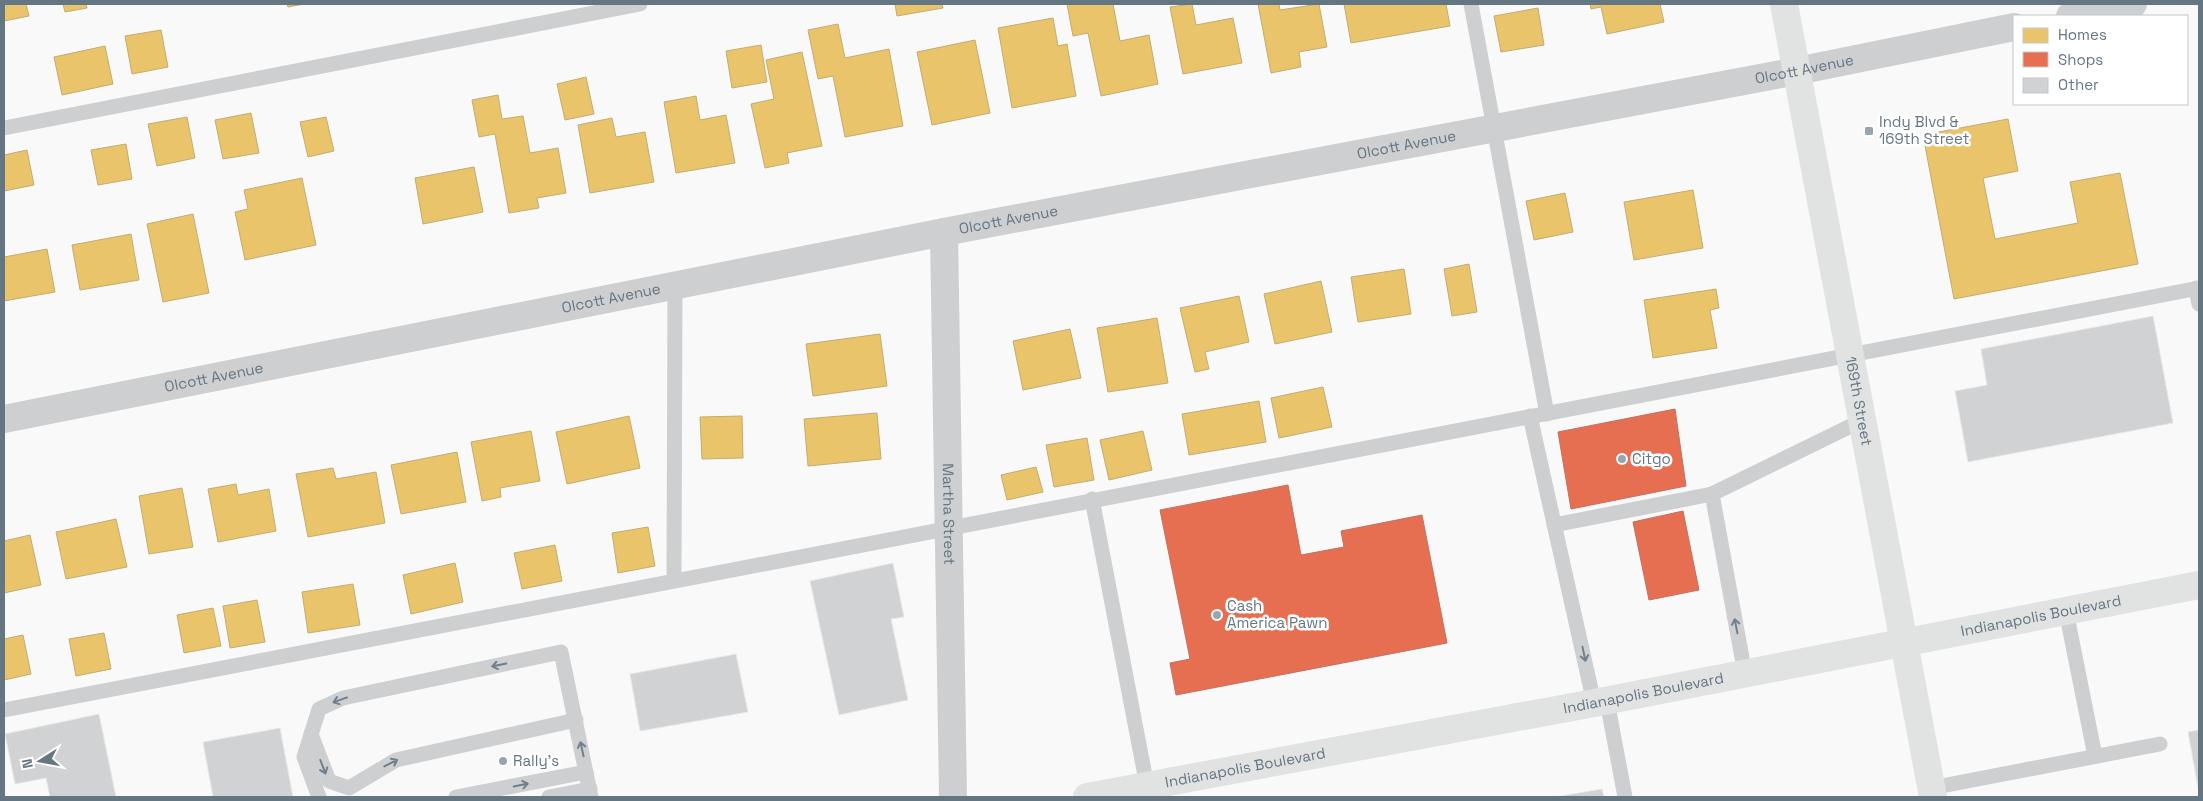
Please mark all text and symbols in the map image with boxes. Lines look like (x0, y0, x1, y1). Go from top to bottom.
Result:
legend (2013, 15, 2188, 105)
text: Homes (2058, 25, 2107, 44)
street label: Olcott Avenue (1753, 50, 1855, 88)
text: Shops (2058, 50, 2103, 69)
text: Other (2058, 75, 2099, 94)
place label: Indy Blvd & 169th Street (1879, 112, 1970, 148)
marker: Indy Blvd & 169th Street (1863, 125, 1875, 137)
street label: Olcott Avenue (1355, 126, 1458, 163)
street label: Olcott Avenue (957, 201, 1060, 238)
street label: Olcott Avenue (560, 279, 662, 317)
street label: 169th Street (1841, 355, 1877, 447)
street label: Olcott Avenue (163, 358, 265, 396)
place label: Citgo (1632, 449, 1671, 468)
marker: Citgo (1616, 453, 1628, 465)
street label: Martha Street (939, 463, 959, 565)
street label: Indianapolis Boulevard (1959, 590, 2123, 640)
place label: Cash America Pawn (1227, 596, 1328, 632)
marker: Cash America Pawn (1211, 609, 1223, 621)
one-way arrow (1731, 618, 1741, 634)
one-way arrow (1579, 645, 1589, 661)
one-way arrow (492, 661, 508, 670)
street label: Indianapolis Boulevard (1562, 668, 1725, 718)
one-way arrow (333, 696, 349, 705)
north arrow (15, 736, 65, 786)
one-way arrow (577, 742, 586, 758)
street label: Indianapolis Boulevard (1163, 743, 1327, 791)
place label: Rally's (513, 751, 559, 770)
marker: Rally's (497, 755, 509, 767)
text: N (18, 757, 37, 770)
one-way arrow (384, 758, 399, 768)
one-way arrow (320, 760, 329, 775)
one-way arrow (512, 779, 528, 789)

